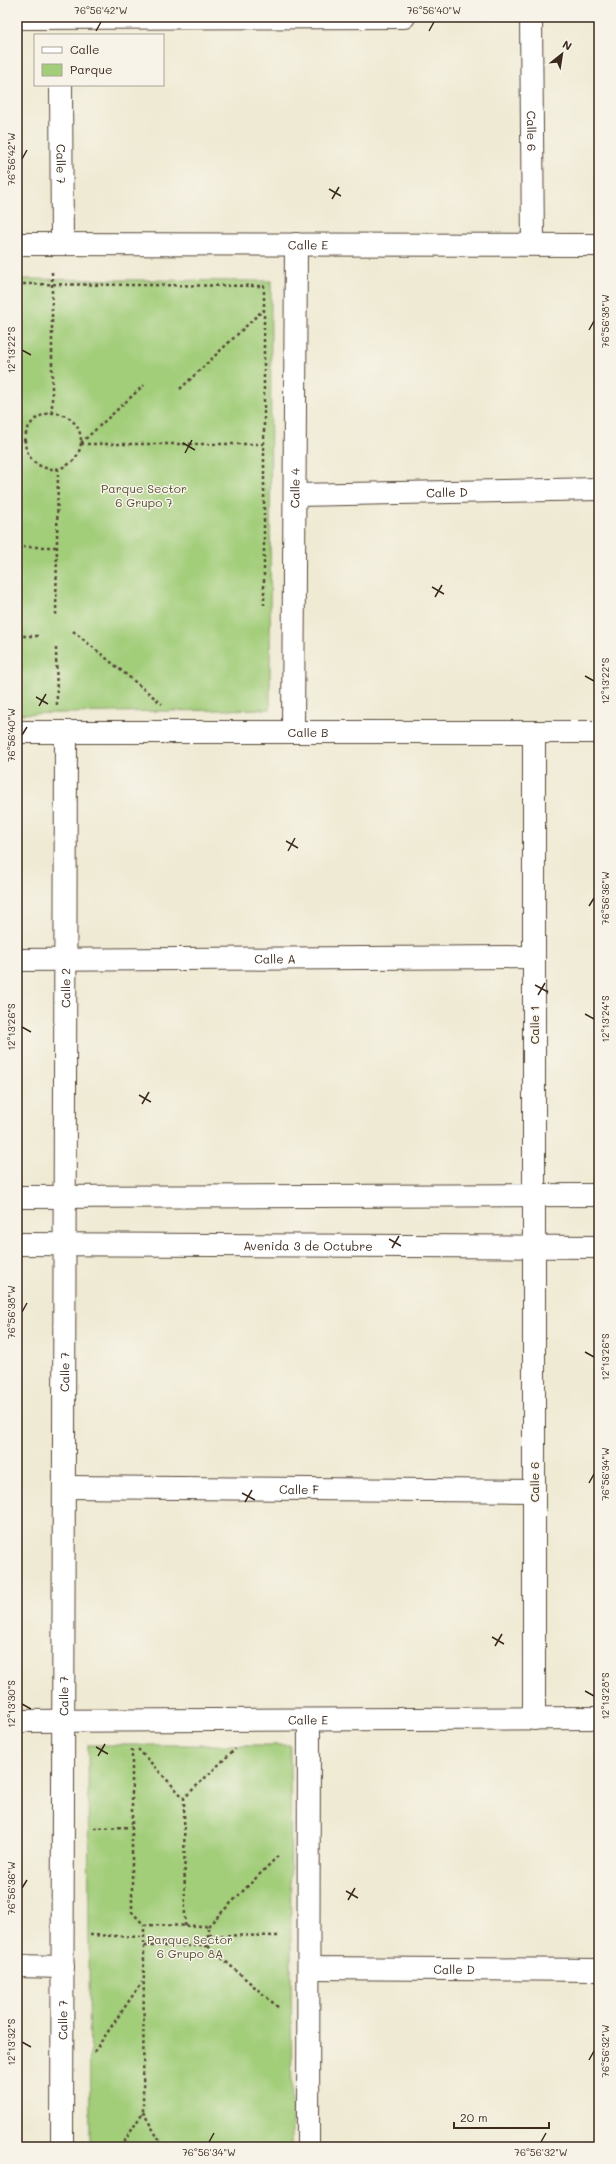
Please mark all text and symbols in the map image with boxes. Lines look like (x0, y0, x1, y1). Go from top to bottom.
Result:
text: 76°56'42"W (74, 3, 128, 17)
text: 76°56'40"W (407, 3, 461, 17)
legend (34, 34, 164, 86)
north arrow (542, 34, 582, 74)
text: N (560, 36, 575, 53)
text: Calle (70, 41, 100, 57)
text: Parque (70, 61, 113, 77)
street label: Calle 6 (524, 111, 540, 151)
text: 76°56'42"W (4, 132, 18, 186)
street label: Calle 7 (53, 144, 70, 184)
street label: Calle E (288, 236, 328, 253)
text: 76°56'38"W (598, 294, 612, 348)
text: 12°13'22"S (4, 326, 18, 373)
street label: Calle 4 (286, 468, 303, 508)
park label: Parque Sector 6 Grupo 7 (101, 480, 187, 510)
street label: Calle D (426, 484, 468, 500)
text: 12°13'22"S (598, 657, 612, 704)
text: 76°56'40"W (4, 708, 18, 762)
street label: Calle B (288, 724, 328, 740)
text: 76°56'36"W (598, 871, 612, 925)
street label: Calle A (254, 950, 296, 967)
street label: Calle 2 (57, 968, 73, 1008)
text: 12°13'24"S (598, 995, 612, 1043)
text: 12°13'26"S (4, 1003, 18, 1051)
street label: Calle 1 (526, 1006, 542, 1044)
street label: Avenida 3 de Octubre (243, 1237, 373, 1254)
text: 76°56'38"W (4, 1285, 18, 1339)
text: 12°13'26"S (598, 1333, 612, 1381)
street label: Calle 7 (56, 1352, 72, 1392)
text: 76°56'34"W (598, 1447, 612, 1501)
street label: Calle 6 (526, 1462, 542, 1502)
street label: Calle F (279, 1481, 319, 1497)
text: 12°13'28"S (598, 1672, 612, 1720)
street label: Calle 7 (55, 1676, 71, 1716)
text: 12°13'30"S (4, 1680, 18, 1728)
street label: Calle E (288, 1711, 328, 1728)
text: 76°56'36"W (4, 1861, 18, 1915)
park label: Parque Sector 6 Grupo 8A (147, 1931, 233, 1961)
street label: Calle D (433, 1961, 475, 1977)
street label: Calle 7 (54, 2000, 70, 2040)
text: 12°13'32"S (4, 2018, 18, 2066)
text: 76°56'32"W (598, 2024, 612, 2078)
scale bar (454, 2104, 549, 2130)
text: 20 m (460, 2109, 488, 2125)
text: 76°56'34"W (182, 2145, 236, 2159)
text: 76°56'32"W (514, 2145, 568, 2159)

